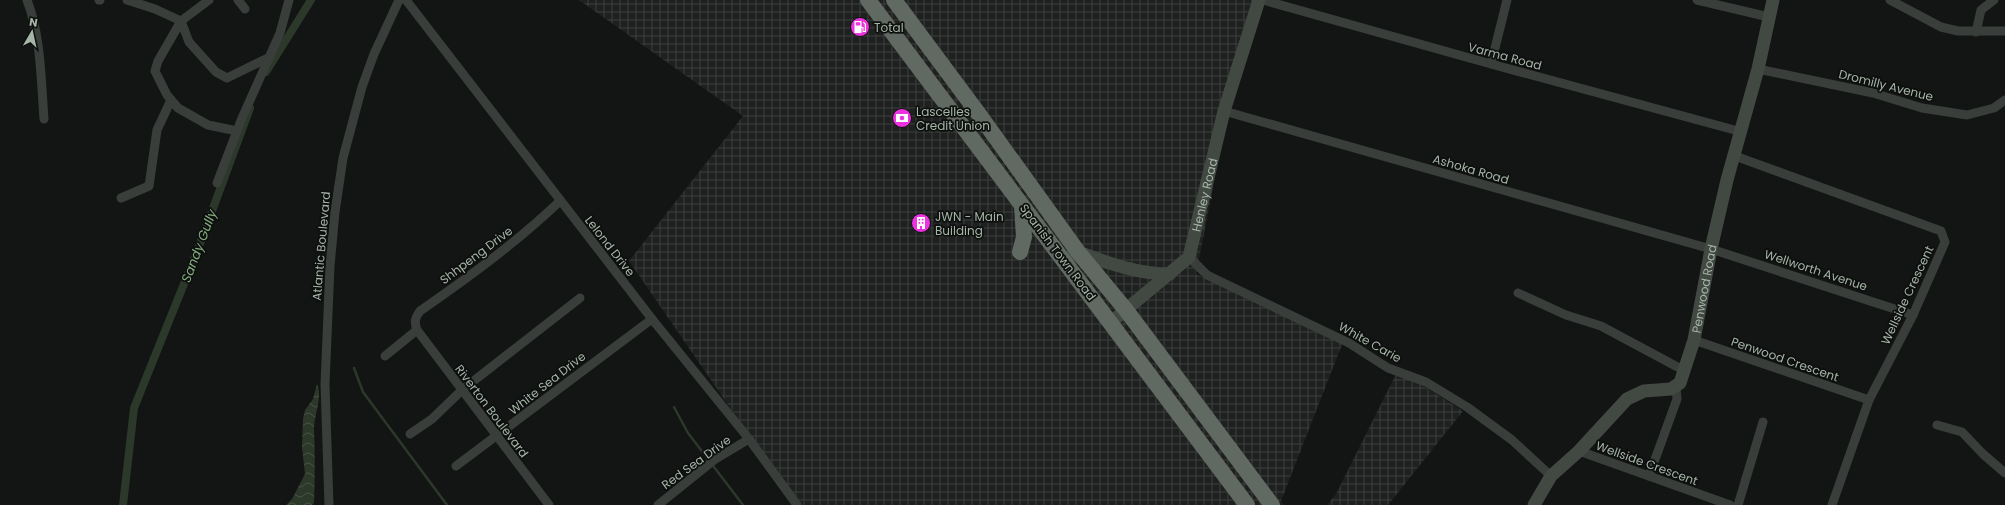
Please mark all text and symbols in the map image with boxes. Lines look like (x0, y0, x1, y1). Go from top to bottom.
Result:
north arrow (12, 12, 52, 52)
text: N (28, 14, 39, 31)
fuel station icon: Total (849, 16, 871, 38)
place label: Total (874, 19, 904, 36)
street label: Varma Road (1466, 38, 1544, 74)
street label: Dromilly Avenue (1837, 65, 1935, 105)
place label: Lascelles Credit Union (916, 103, 990, 134)
bank icon: Lascelles Credit Union (891, 107, 913, 129)
street label: Ashoka Road (1431, 150, 1511, 188)
street label: Henley Road (1187, 156, 1221, 233)
street label: Atlantic Boulevard (308, 191, 334, 301)
street label: Spanish Town Road (1016, 200, 1100, 304)
water label: Sandy Gully (176, 206, 222, 285)
place label: JWN - Main Building (935, 208, 1004, 239)
street label: Lelond Drive (581, 212, 639, 280)
building icon: JWN - Main Building (910, 212, 932, 234)
street label: Shhpeng Drive (436, 222, 516, 288)
street label: Penwood Road (1687, 243, 1720, 334)
street label: Wellside Crescent (1877, 243, 1937, 347)
street label: Wellworth Avenue (1762, 245, 1870, 295)
street label: White Carie (1335, 318, 1405, 366)
street label: Penwood Crescent (1729, 333, 1841, 385)
street label: White Sea Drive (505, 348, 589, 418)
street label: Riverton Boulevard (451, 361, 533, 461)
street label: Red Sea Drive (658, 431, 734, 493)
street label: Wellside Crescent (1594, 437, 1700, 489)

